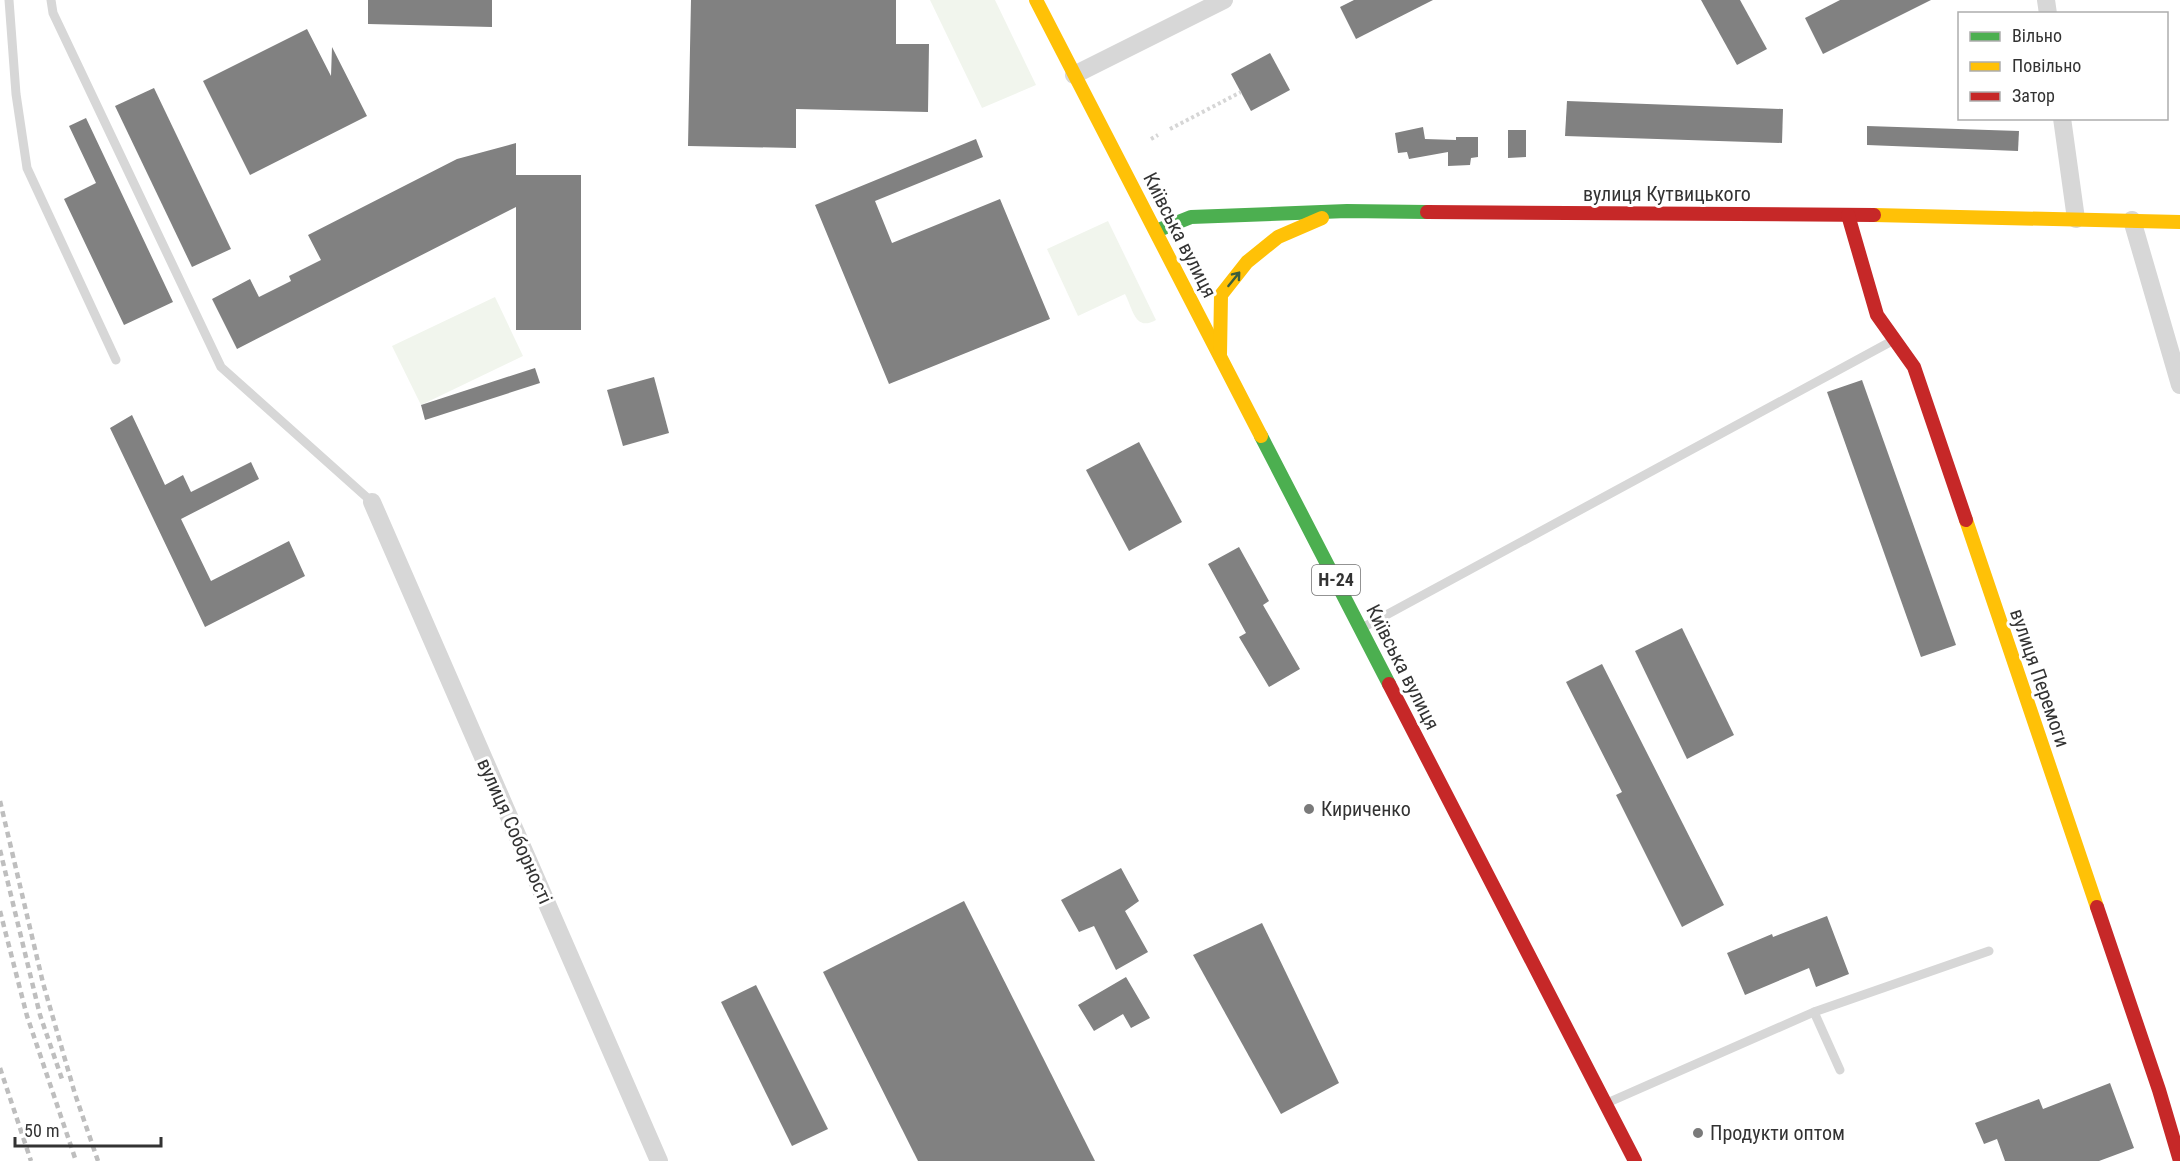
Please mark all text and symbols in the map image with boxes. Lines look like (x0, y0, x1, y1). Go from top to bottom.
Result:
legend (1958, 12, 2168, 120)
text: Вільно (2012, 25, 2062, 46)
text: Повільно (2012, 55, 2081, 76)
text: Затор (2012, 85, 2055, 106)
street label: Київська вулиця (1138, 168, 1222, 302)
street label: вулиця Кутвицького (1583, 182, 1751, 206)
one-way arrow (1227, 271, 1240, 287)
road number: Н-24 (1312, 565, 1360, 595)
street label: Київська вулиця (1361, 600, 1445, 734)
street label: вулиця Перемоги (2005, 606, 2075, 750)
street label: вулиця Соборності (472, 755, 558, 907)
place label: Кириченко (1321, 797, 1411, 821)
marker: Кириченко (1302, 802, 1316, 816)
scale bar (15, 1110, 160, 1148)
text: 50 m (24, 1120, 59, 1141)
place label: Продукти оптом (1710, 1121, 1845, 1145)
marker: Продукти оптом (1691, 1126, 1705, 1140)

